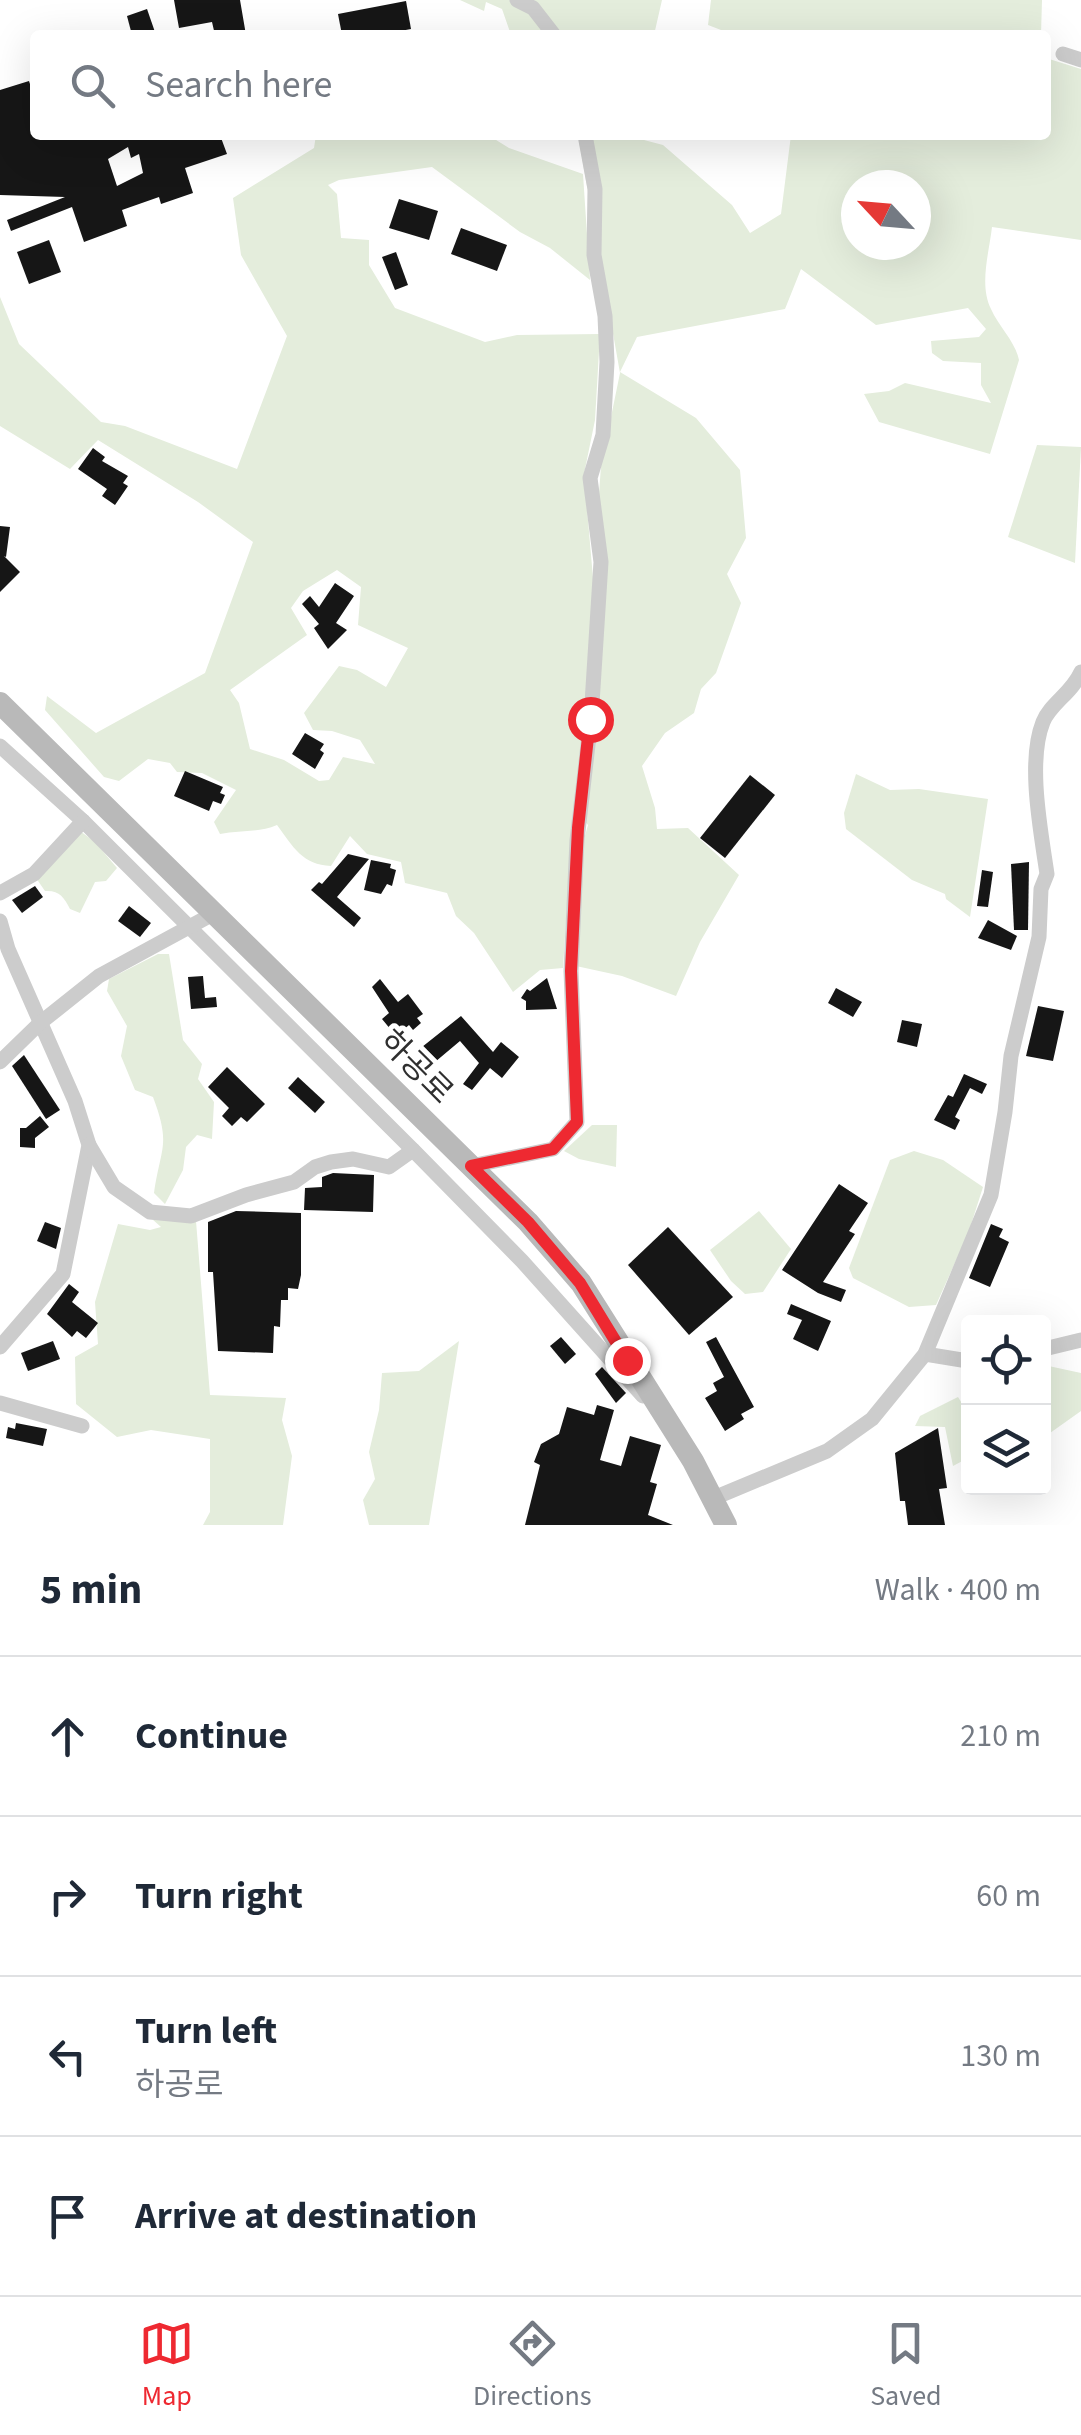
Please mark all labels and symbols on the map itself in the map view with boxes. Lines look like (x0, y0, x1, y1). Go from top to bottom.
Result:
north arrow (841, 170, 931, 260)
route start (568, 697, 614, 743)
street label: 하공로 (369, 1020, 463, 1114)
route end (605, 1338, 651, 1384)

